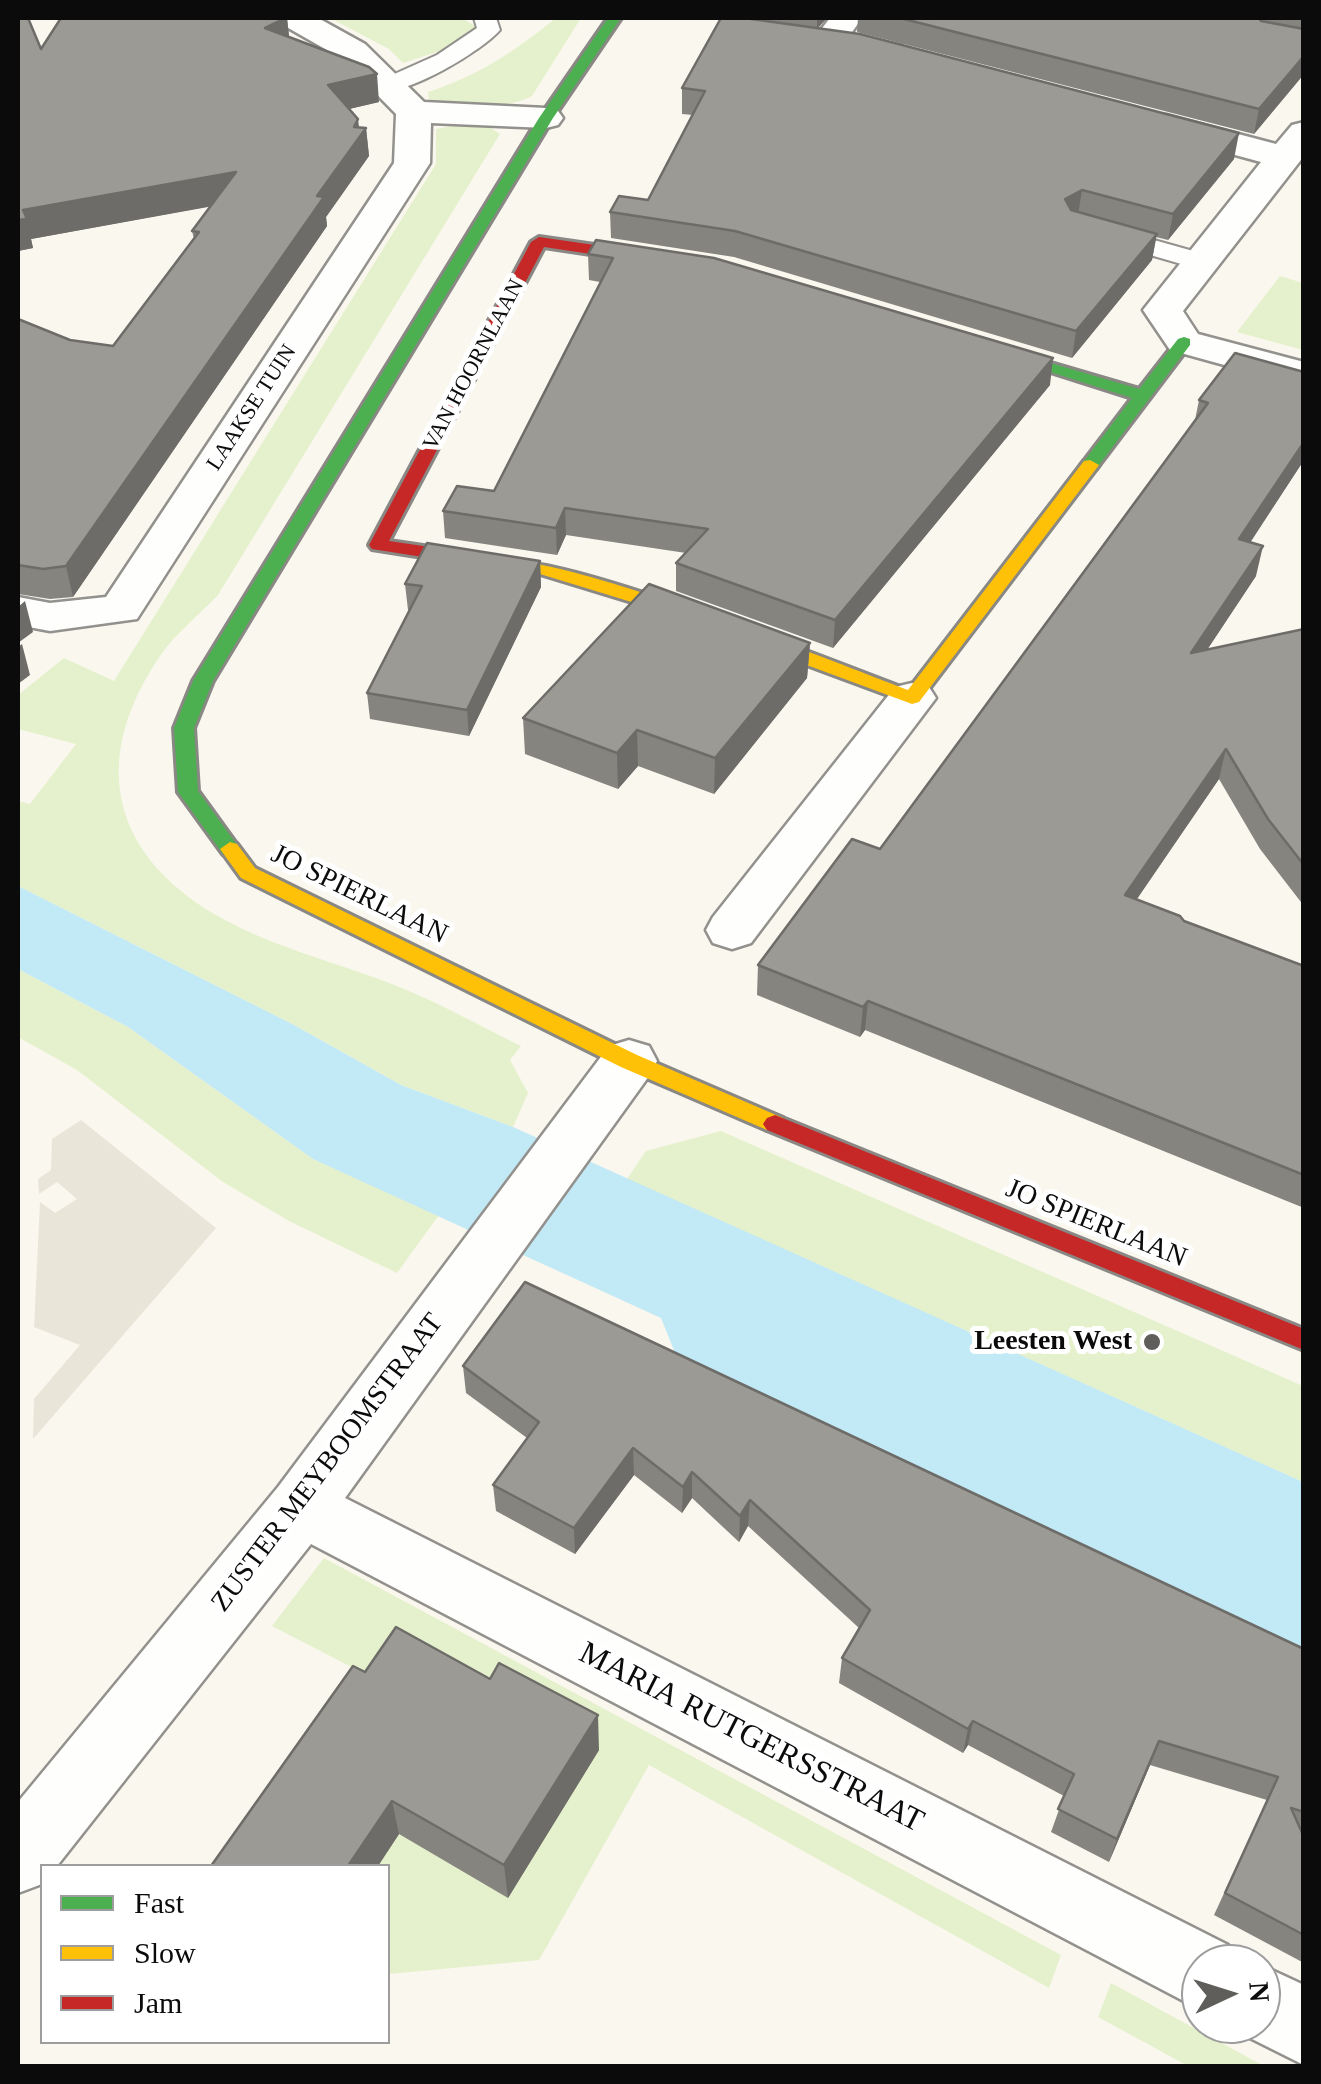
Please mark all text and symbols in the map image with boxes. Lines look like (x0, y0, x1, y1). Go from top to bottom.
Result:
street label: VAN HOORNLAAN (418, 275, 530, 455)
street label: LAAKSE TUIN (201, 340, 303, 476)
street label: JO SPIERLAAN (265, 838, 453, 952)
street label: JO SPIERLAAN (1001, 1172, 1191, 1276)
street label: ZUSTER MEYBOOMSTRAAT (205, 1307, 451, 1619)
place label: Leesten West (974, 1325, 1132, 1359)
marker: Leesten West (1141, 1331, 1163, 1353)
street label: MARIA RUTGERSSTRAAT (572, 1634, 930, 1842)
legend (40, 1864, 390, 2044)
text: Fast (134, 1886, 184, 1919)
text: Slow (134, 1936, 196, 1969)
north arrow (1181, 1944, 1281, 2044)
text: N (1243, 1981, 1276, 2003)
text: Jam (134, 1986, 182, 2019)

